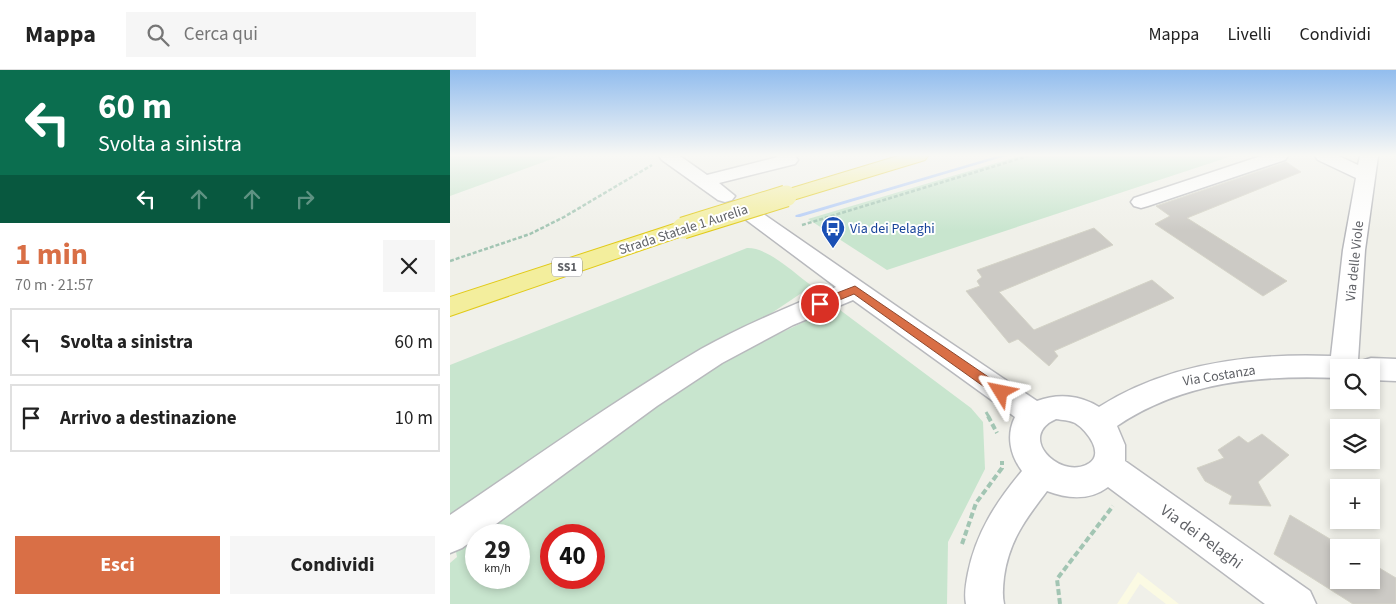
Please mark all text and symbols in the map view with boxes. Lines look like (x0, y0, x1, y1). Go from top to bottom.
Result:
search box (126, 12, 476, 57)
text: Mappa (25, 17, 96, 52)
icon: search (144, 21, 172, 49)
text: Cerca qui (184, 21, 258, 48)
text: Mappa (1148, 22, 1199, 47)
text: Livelli (1227, 22, 1271, 47)
text: Condividi (1299, 22, 1371, 47)
text: 60 m (98, 82, 172, 132)
icon: left (15, 90, 80, 155)
text: Svolta a sinistra (98, 128, 242, 160)
icon: left (132, 185, 160, 213)
icon: ahead (185, 185, 213, 213)
icon: ahead (238, 185, 266, 213)
icon: right (291, 185, 319, 213)
street label: Strada Statale 1 Aurelia (616, 200, 751, 260)
bus stop icon: Via dei Pelaghi (820, 215, 846, 249)
place label: Via dei Pelaghi (850, 219, 935, 239)
street label: Via delle Viole (1341, 220, 1369, 302)
text: 1 min (15, 233, 88, 276)
button: close (383, 240, 435, 292)
road number: SS1 (552, 258, 582, 276)
text: 70 m · 21:57 (15, 274, 94, 296)
pin (799, 283, 841, 325)
icon: arrive (806, 290, 834, 318)
icon: left (17, 328, 45, 356)
text: Svolta a sinistra (60, 329, 193, 356)
text: 60 m (395, 329, 433, 356)
map controls (1330, 359, 1380, 589)
button: search (1330, 359, 1380, 409)
street label: Via Costanza (1181, 360, 1257, 392)
position arrow (974, 365, 1026, 417)
icon: arrive (17, 404, 45, 432)
text: Arrivo a destinazione (60, 405, 237, 432)
text: 10 m (395, 405, 433, 432)
button: layers (1330, 419, 1380, 469)
button: + (1330, 479, 1380, 529)
street label: Via dei Pelaghi (1156, 499, 1247, 574)
speed limit sign: 40 (540, 524, 605, 589)
text: 29 (484, 532, 511, 568)
button: Esci (15, 536, 220, 594)
button: Condividi (230, 536, 435, 594)
button: − (1330, 539, 1380, 589)
text: km/h (484, 560, 511, 577)

